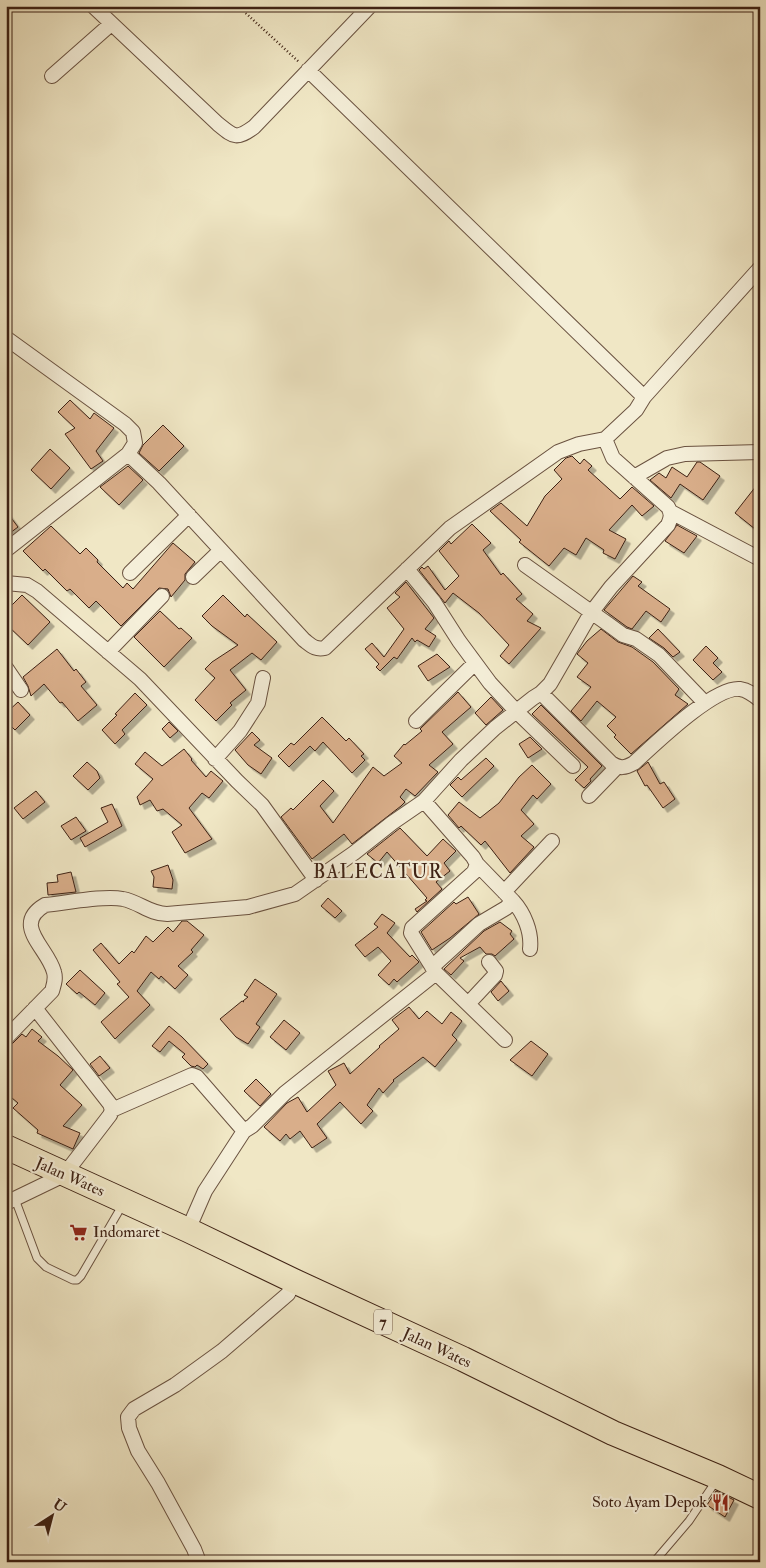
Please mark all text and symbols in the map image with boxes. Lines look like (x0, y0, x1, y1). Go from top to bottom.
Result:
district label: BALECATUR (313, 860, 443, 884)
street label: Jalan Wates (31, 1152, 108, 1202)
supermarket icon: Indomaret (69, 1222, 89, 1242)
place label: Indomaret (93, 1222, 160, 1242)
road number: 7 (374, 1310, 392, 1334)
street label: Jalan Wates (398, 1323, 475, 1374)
north arrow (28, 1490, 78, 1540)
place label: Soto Ayam Depok (592, 1492, 707, 1513)
restaurant icon: Soto Ayam Depok (711, 1492, 731, 1512)
text: U (50, 1496, 69, 1516)

